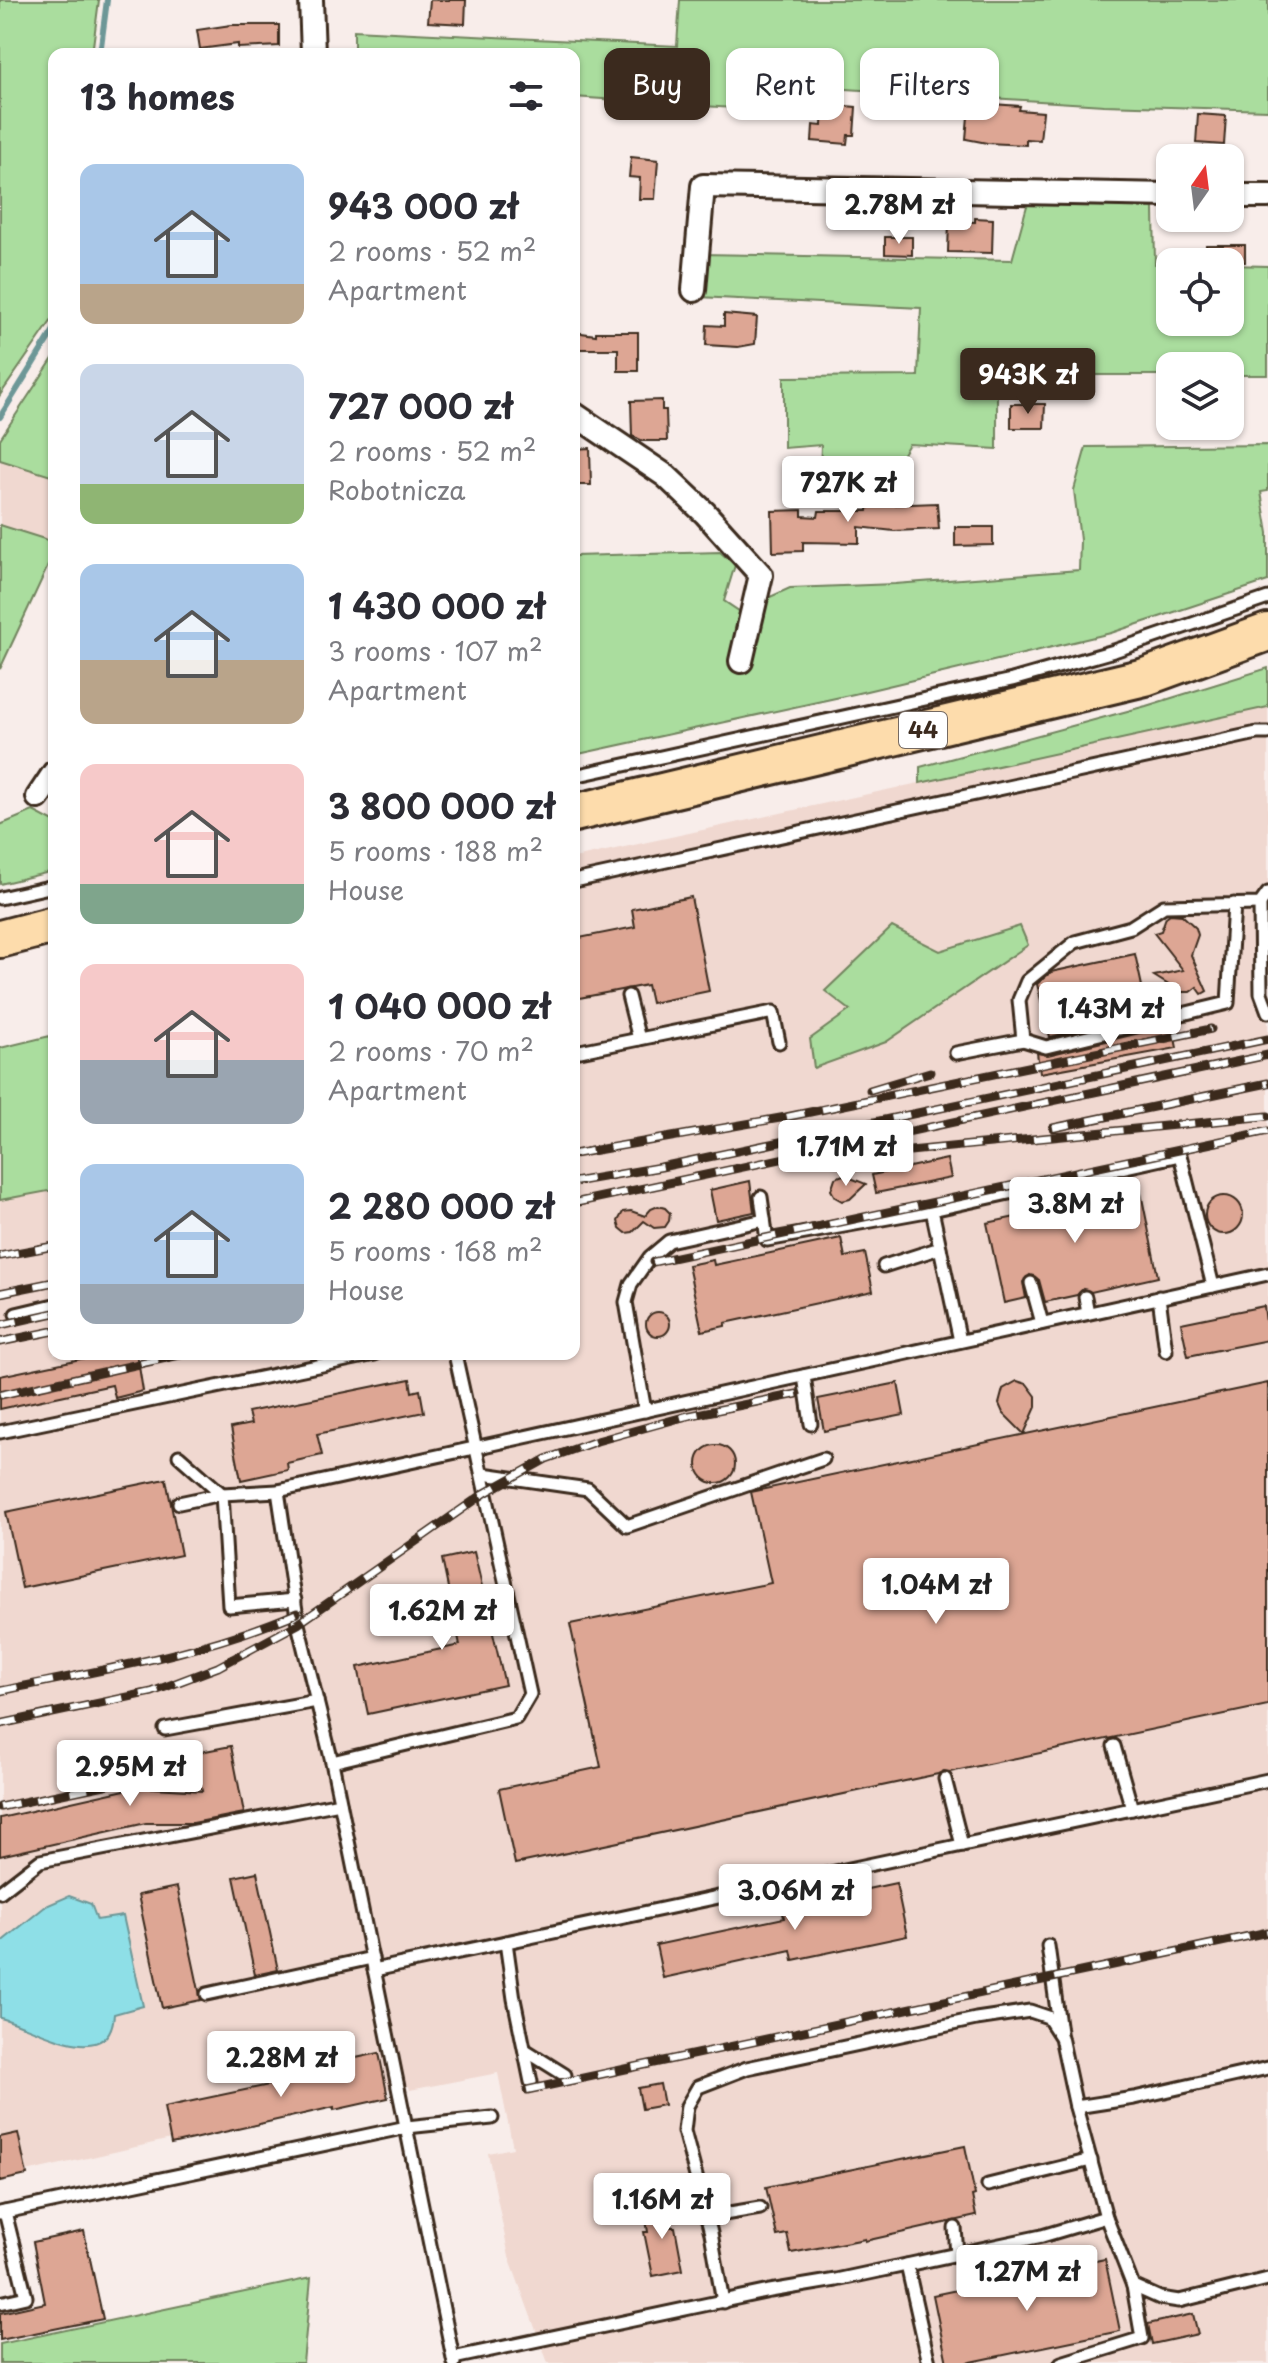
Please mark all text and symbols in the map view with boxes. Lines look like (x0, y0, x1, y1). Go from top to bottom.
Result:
chip: Buy (604, 48, 710, 120)
chip: Rent (726, 48, 844, 120)
chip: Filters (860, 48, 999, 120)
text: 13 homes (80, 70, 235, 122)
icon: filters (504, 74, 548, 118)
north arrow (1156, 144, 1244, 232)
map controls (1156, 144, 1244, 440)
pin: 2.78M zł (816, 178, 982, 246)
text: 943 000 zł (328, 179, 518, 231)
text: 2.78M zł (844, 184, 954, 223)
icon: home (144, 196, 240, 292)
text: 2 rooms · 52 m² (328, 231, 536, 270)
button: locate (1156, 248, 1244, 336)
text: Apartment (328, 270, 467, 309)
pin: 943K zł (954, 348, 1102, 416)
button: layers (1156, 352, 1244, 440)
text: 943K zł (978, 354, 1078, 393)
text: 727 000 zł (328, 379, 512, 431)
icon: home (144, 396, 240, 492)
text: 2 rooms · 52 m² (328, 431, 536, 470)
pin: 727K zł (774, 456, 922, 524)
text: 727K zł (800, 462, 896, 501)
text: Robotnicza (328, 470, 466, 509)
text: 1 430 000 zł (328, 579, 545, 631)
icon: home (144, 596, 240, 692)
text: 3 rooms · 107 m² (328, 631, 543, 670)
text: Apartment (328, 670, 467, 709)
road number: 44 (899, 712, 947, 748)
text: 3 800 000 zł (328, 779, 555, 831)
icon: home (144, 796, 240, 892)
text: 5 rooms · 188 m² (328, 831, 543, 870)
text: House (328, 870, 404, 909)
text: 1 040 000 zł (328, 979, 550, 1031)
pin: 1.43M zł (1027, 982, 1193, 1050)
text: 1.43M zł (1057, 988, 1163, 1027)
icon: home (144, 996, 240, 1092)
text: 2 rooms · 70 m² (328, 1031, 534, 1070)
text: Apartment (328, 1070, 467, 1109)
pin: 1.71M zł (763, 1120, 929, 1188)
text: 1.71M zł (796, 1126, 896, 1165)
pin: 3.8M zł (1001, 1177, 1149, 1245)
text: 2 280 000 zł (328, 1179, 554, 1231)
text: 3.8M zł (1027, 1183, 1123, 1222)
icon: home (144, 1196, 240, 1292)
text: 5 rooms · 168 m² (328, 1231, 543, 1270)
text: House (328, 1270, 404, 1309)
pin: 1.04M zł (853, 1558, 1019, 1626)
text: 1.04M zł (881, 1564, 991, 1603)
pin: 1.62M zł (359, 1584, 525, 1652)
text: 1.62M zł (388, 1590, 496, 1629)
pin: 2.95M zł (47, 1740, 213, 1808)
text: 2.95M zł (75, 1746, 185, 1785)
pin: 3.06M zł (712, 1864, 878, 1932)
text: 3.06M zł (737, 1870, 853, 1909)
pin: 2.28M zł (198, 2031, 364, 2099)
text: 2.28M zł (225, 2037, 337, 2076)
pin: 1.16M zł (579, 2173, 745, 2241)
text: 1.16M zł (611, 2179, 713, 2218)
pin: 1.27M zł (944, 2245, 1110, 2313)
text: 1.27M zł (974, 2251, 1080, 2290)

